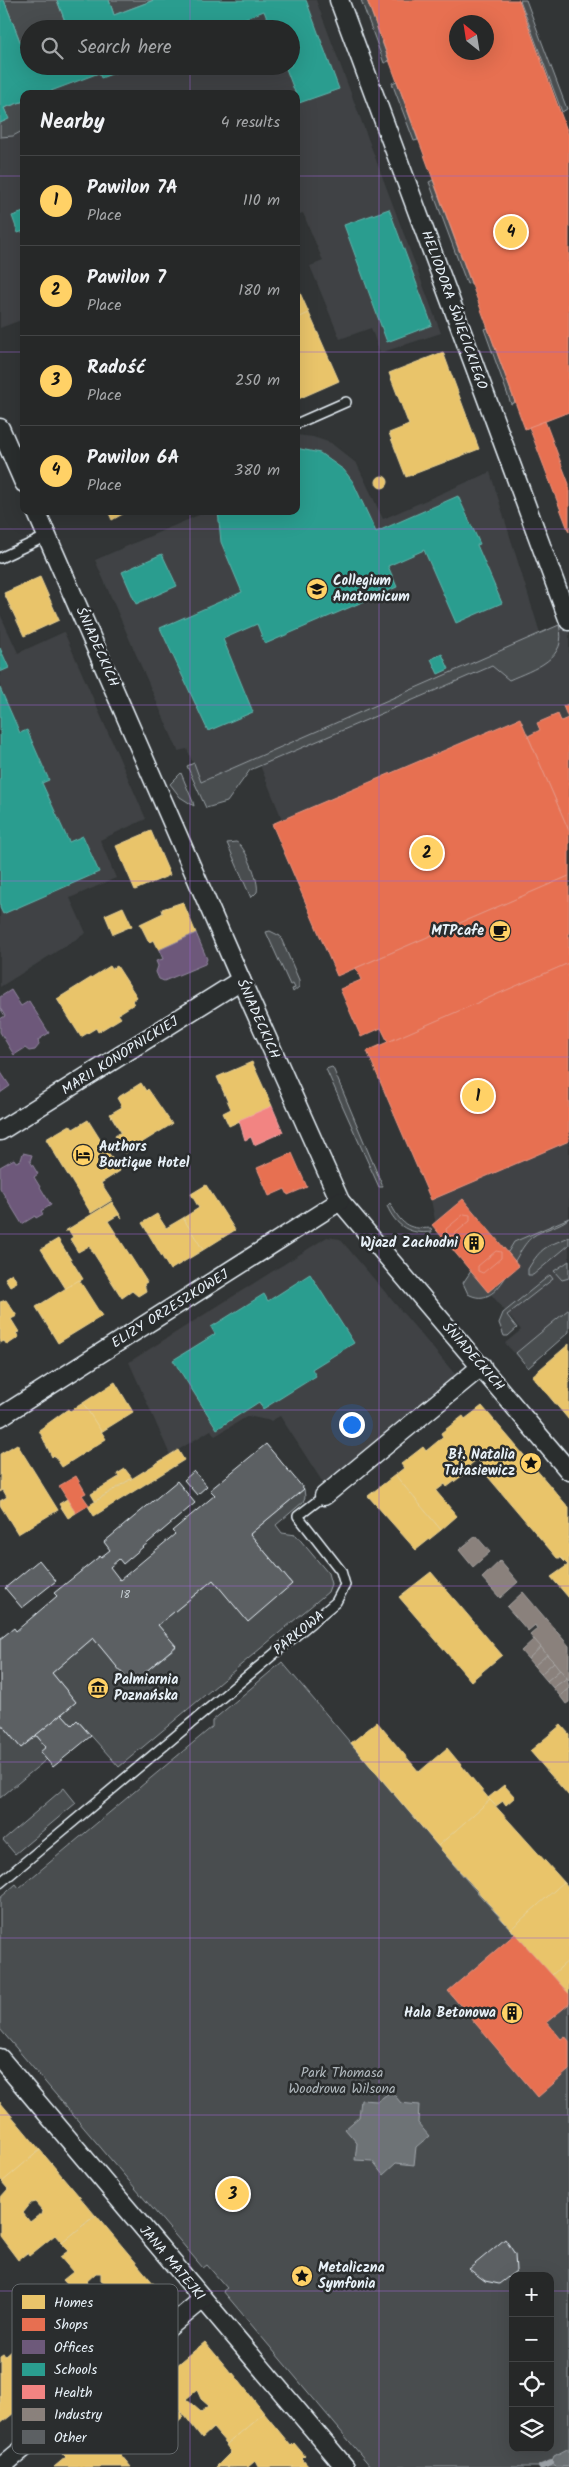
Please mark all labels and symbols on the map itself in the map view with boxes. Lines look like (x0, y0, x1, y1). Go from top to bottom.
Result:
north arrow (449, 15, 494, 60)
pin: 4 (495, 213, 527, 251)
street label: HELIODORA ŚWIĘCICKIEGO (415, 227, 493, 393)
place label: Collegium Anatomicum (333, 570, 410, 608)
school or university icon: Collegium Anatomicum (305, 577, 329, 601)
street label: ŚNIADECKICH (70, 603, 124, 691)
pin: 2 (411, 834, 443, 872)
cafe icon: MTPcafe (488, 919, 512, 943)
place label: MTPcafe (431, 920, 484, 942)
street label: ŚNIADECKICH (231, 975, 285, 1063)
street label: MARII KONOPNICKIEJ (57, 1011, 183, 1101)
pin: 1 (462, 1077, 494, 1115)
place label: Authors Boutique Hotel (99, 1136, 190, 1174)
hotel icon: Authors Boutique Hotel (71, 1143, 95, 1167)
building icon: Wjazd Zachodni (462, 1231, 486, 1255)
place label: Wjazd Zachodni (360, 1232, 458, 1254)
street label: ELIZY ORZESZKOWEJ (107, 1264, 233, 1354)
street label: ŚNIADECKICH (437, 1317, 509, 1397)
your location (339, 1412, 365, 1438)
place label: Bł. Natalia Tułasiewicz (444, 1444, 515, 1482)
place icon: Bł. Natalia Tułasiewicz (519, 1451, 543, 1475)
house number: 18 (120, 1586, 130, 1604)
street label: PARKOWA (269, 1605, 329, 1661)
place label: Palmiarnia Poznańska (114, 1669, 178, 1707)
museum icon: Palmiarnia Poznańska (86, 1676, 110, 1700)
building icon: Hala Betonowa (500, 2001, 524, 2025)
place label: Hala Betonowa (404, 2002, 496, 2024)
park label: Park Thomasa Woodrowa Wilsona (288, 2062, 396, 2100)
pin: 3 (217, 2175, 249, 2213)
street label: JANA MATEJKI (134, 2220, 210, 2306)
place label: Metaliczna Symfonia (318, 2257, 385, 2295)
place icon: Metaliczna Symfonia (290, 2264, 314, 2288)
legend (12, 2284, 178, 2454)
text: Homes (54, 2292, 93, 2314)
text: Shops (54, 2314, 88, 2336)
text: Offices (54, 2337, 94, 2359)
text: Schools (54, 2359, 97, 2381)
text: Health (54, 2382, 93, 2404)
text: Industry (54, 2404, 103, 2426)
text: Other (54, 2427, 88, 2449)

